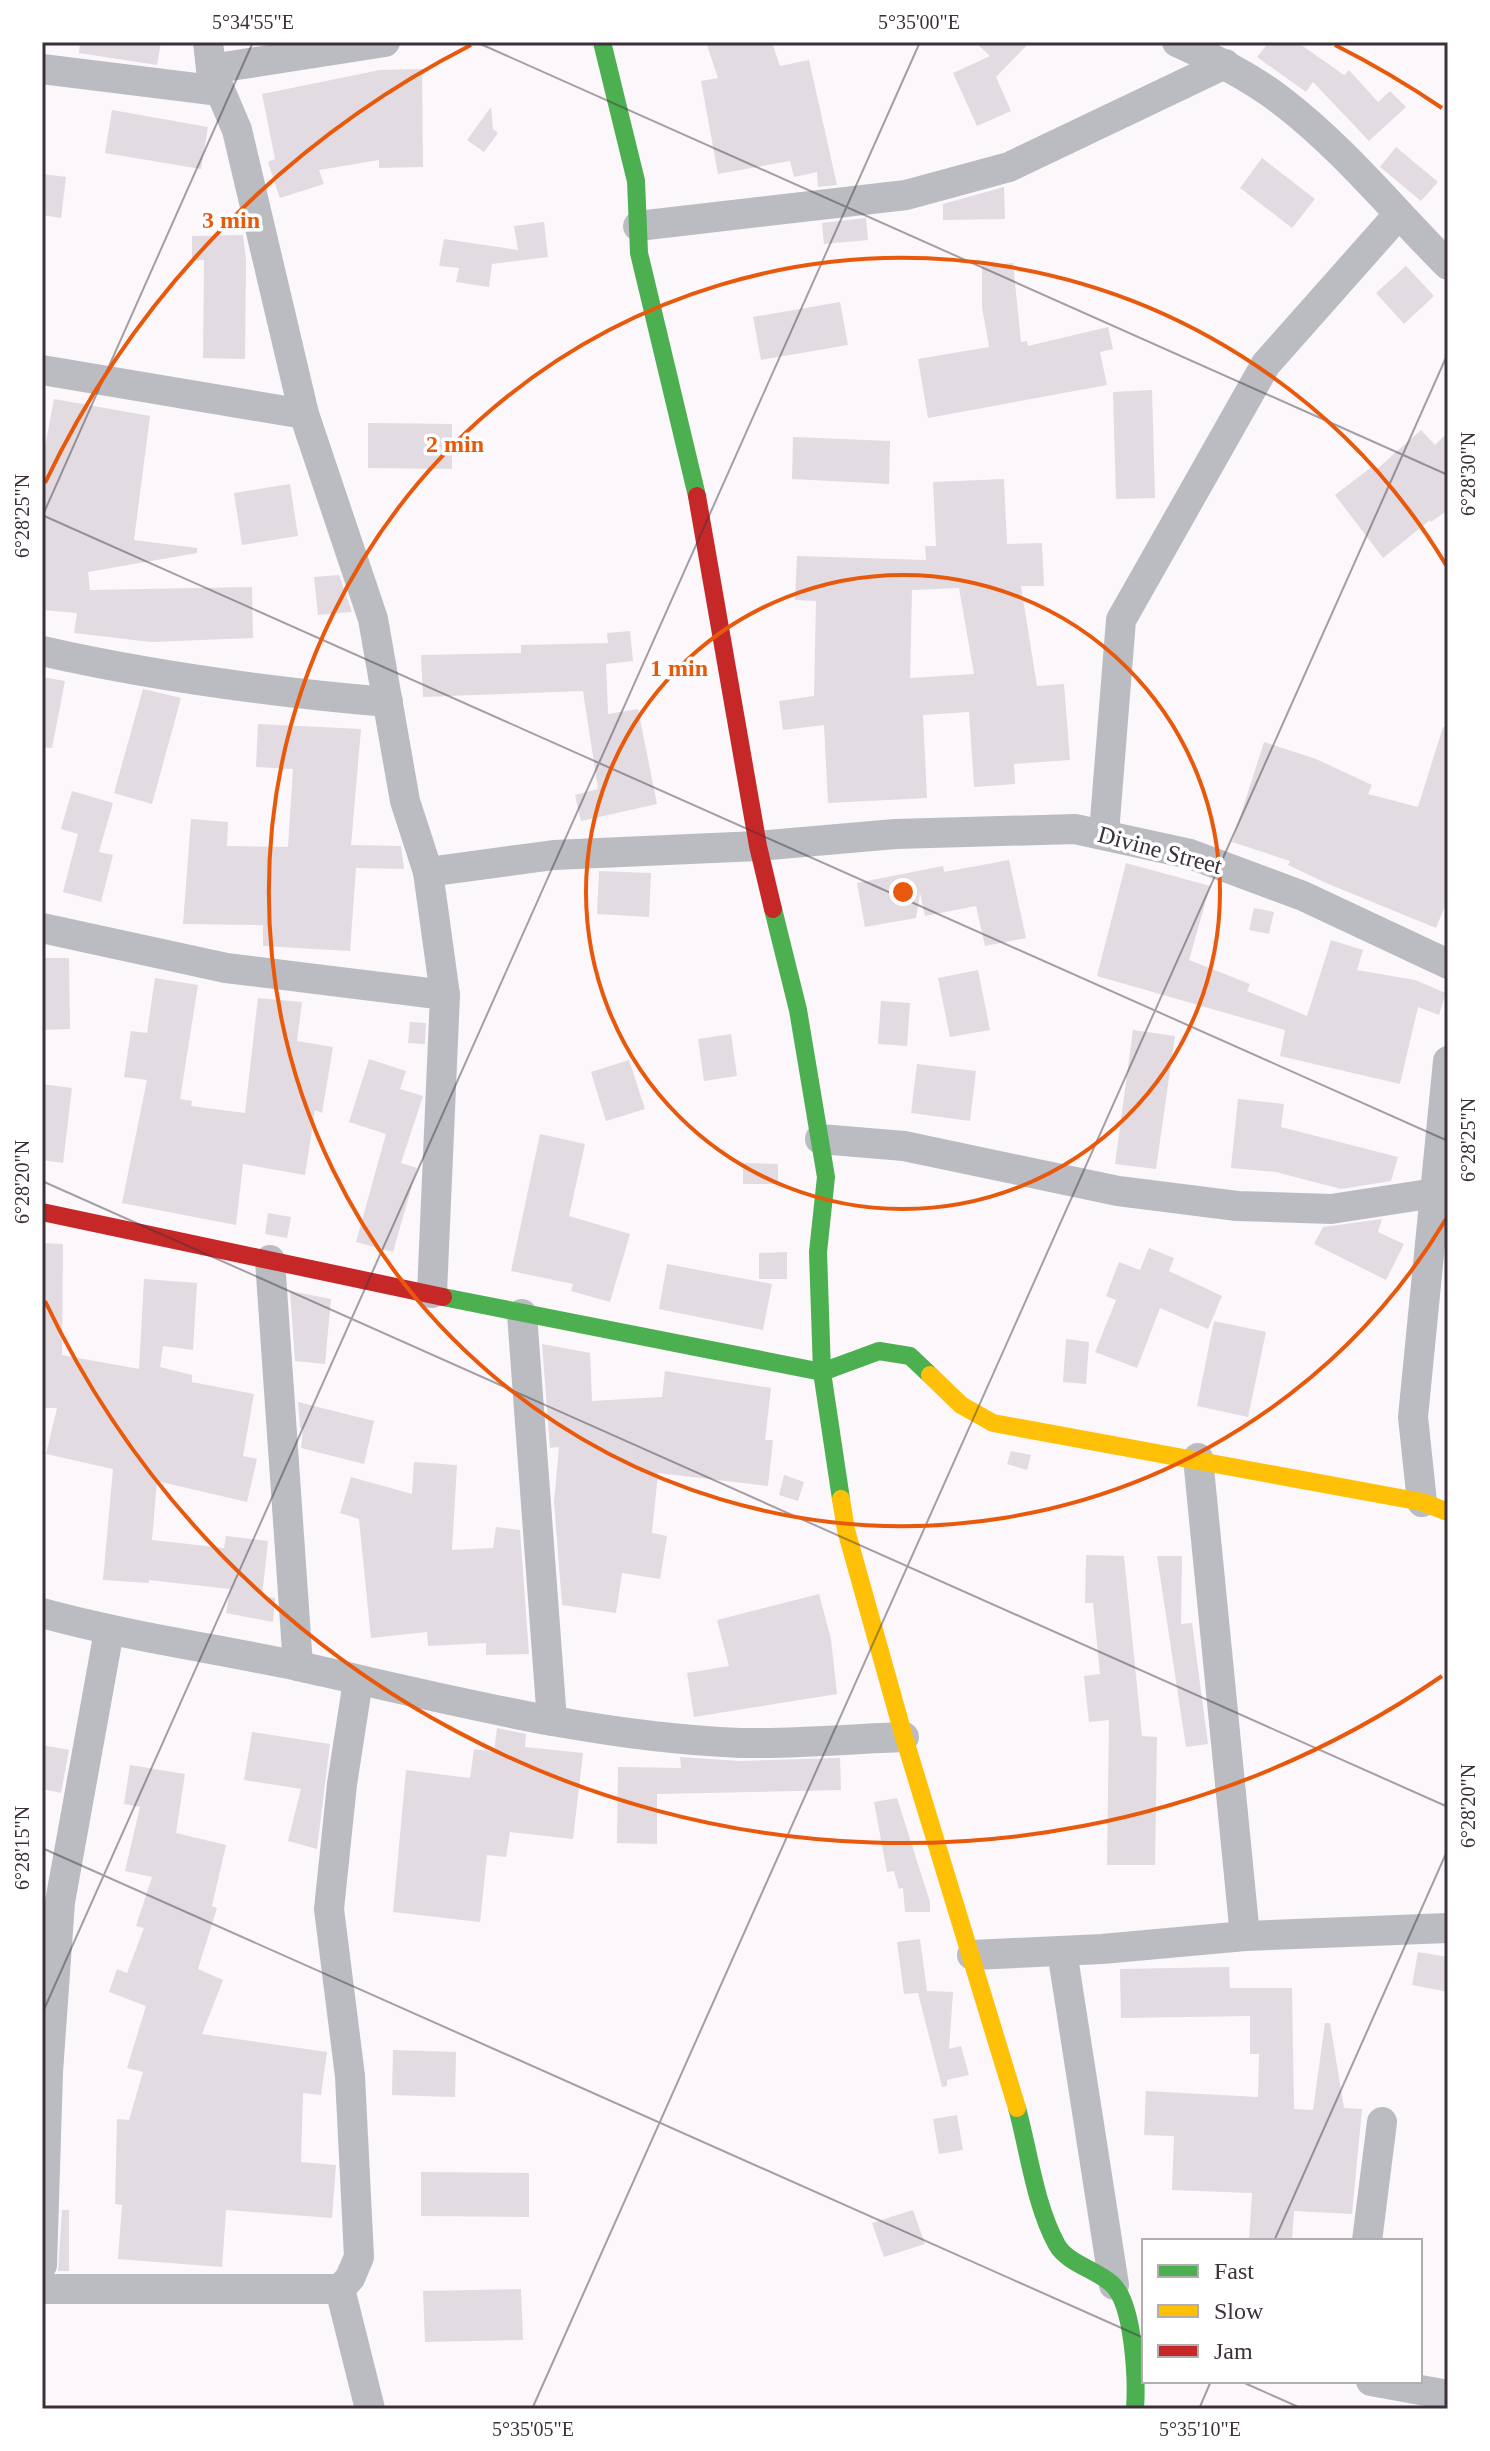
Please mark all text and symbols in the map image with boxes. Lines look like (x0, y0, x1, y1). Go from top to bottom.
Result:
text: 5°34'55"E (212, 11, 294, 33)
text: 5°35'00"E (878, 11, 960, 33)
text: 3 min (202, 207, 260, 233)
text: 2 min (426, 431, 484, 457)
text: 6°28'30"N (1457, 432, 1479, 516)
text: 6°28'25"N (11, 474, 33, 558)
text: 1 min (650, 655, 708, 681)
street label: Divine Street (1095, 821, 1225, 879)
centre of rings (889, 878, 917, 906)
text: 6°28'25"N (1457, 1098, 1479, 1182)
text: 6°28'20"N (11, 1140, 33, 1224)
text: 6°28'20"N (1457, 1764, 1479, 1848)
text: 6°28'15"N (11, 1806, 33, 1890)
legend (1142, 2239, 1422, 2383)
text: Fast (1214, 2258, 1254, 2284)
text: Slow (1214, 2298, 1264, 2324)
text: Jam (1214, 2338, 1253, 2364)
text: 5°35'05"E (492, 2418, 574, 2440)
text: 5°35'10"E (1159, 2418, 1241, 2440)

